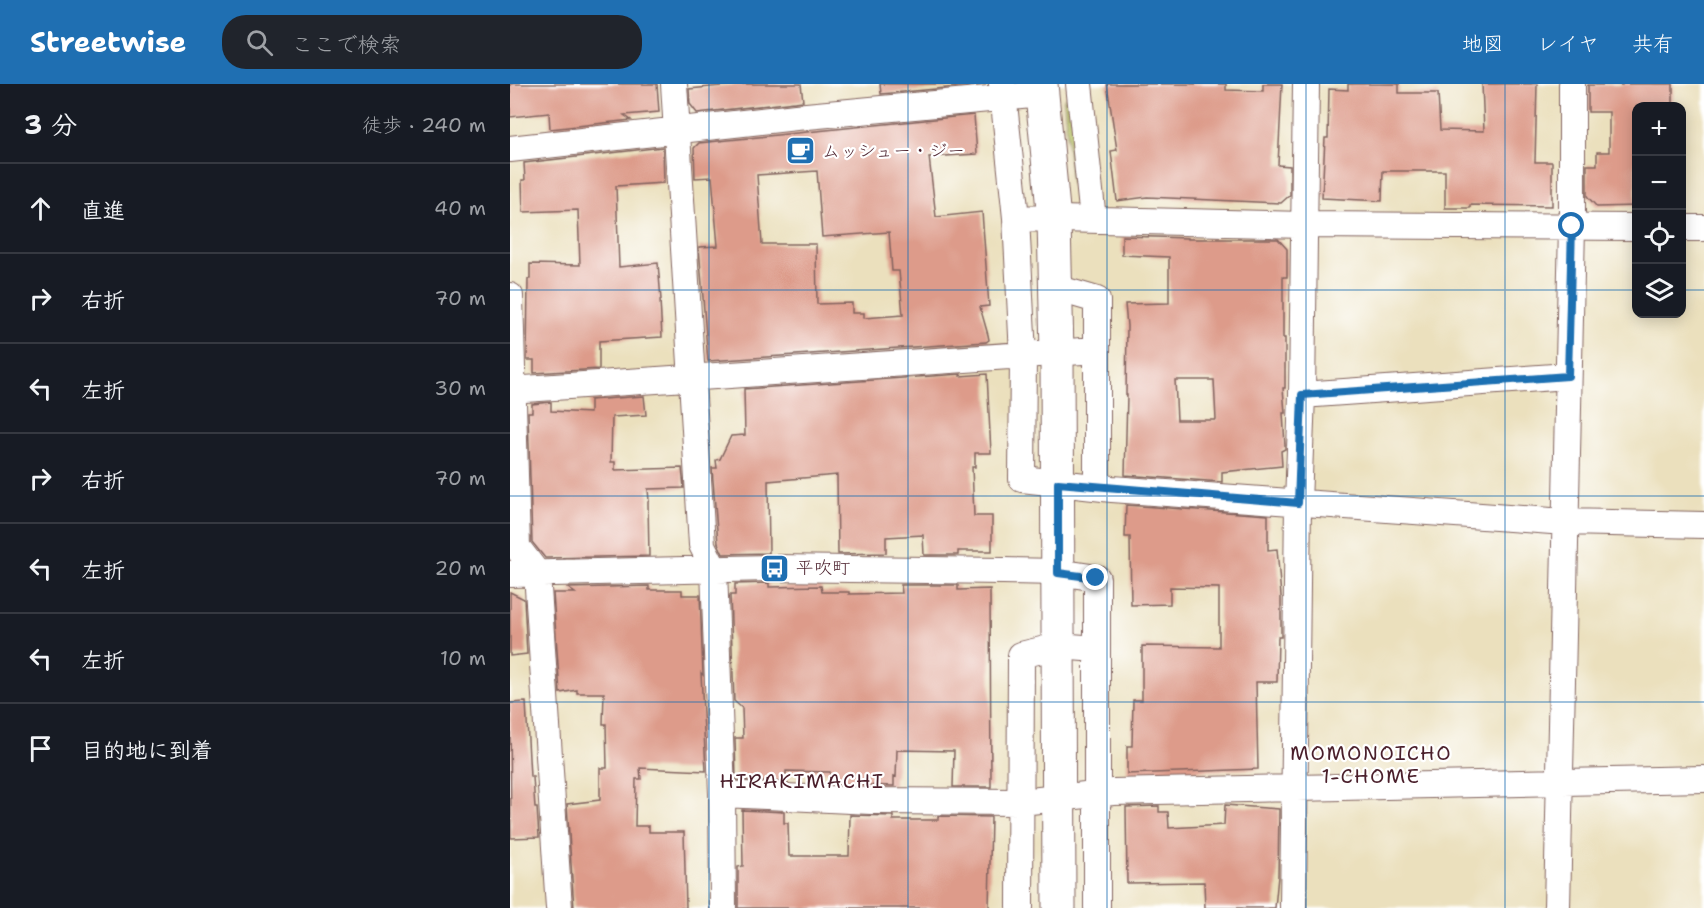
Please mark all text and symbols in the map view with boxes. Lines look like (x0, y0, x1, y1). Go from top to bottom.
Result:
search box (222, 15, 642, 69)
text: Streetwise (30, 23, 186, 61)
icon: search (243, 26, 276, 59)
text: ここで検索 (291, 30, 401, 59)
text: 地図 (1462, 30, 1504, 58)
text: レイヤ (1537, 30, 1599, 58)
text: 共有 (1632, 30, 1674, 58)
map controls (1632, 102, 1686, 318)
button: + (1632, 102, 1686, 156)
text: 3 分 (24, 107, 77, 142)
text: 徒歩 · 240 m (362, 112, 486, 138)
cafe icon: ムッシュー・ジー (785, 135, 817, 167)
place label: ムッシュー・ジー (822, 139, 965, 163)
button: − (1632, 156, 1686, 210)
icon: ahead (24, 192, 57, 225)
text: 40 m (434, 195, 486, 221)
text: 直進 (81, 196, 125, 225)
button: locate (1632, 210, 1686, 264)
route start (1558, 212, 1584, 238)
button: layers (1632, 264, 1686, 318)
icon: right (24, 282, 57, 315)
text: 70 m (434, 285, 486, 311)
text: 右折 (81, 286, 125, 315)
icon: left (24, 372, 57, 405)
text: 30 m (434, 375, 486, 401)
text: 左折 (81, 376, 125, 405)
icon: right (24, 462, 57, 495)
text: 70 m (434, 465, 486, 491)
text: 右折 (81, 466, 125, 495)
icon: left (24, 552, 57, 585)
bus stop icon: 平吹町 (759, 552, 791, 584)
text: 20 m (435, 555, 486, 581)
text: 左折 (81, 556, 125, 585)
place label: 平吹町 (796, 556, 850, 580)
route end (1082, 564, 1108, 590)
icon: left (24, 642, 57, 675)
text: 10 m (440, 645, 486, 671)
text: 左折 (81, 646, 125, 675)
icon: arrive (24, 732, 57, 765)
text: 目的地に到着 (81, 736, 213, 765)
district label: MOMONOICHO 1-CHOME (1290, 740, 1452, 789)
district label: HIRAKIMACHI (720, 768, 884, 794)

